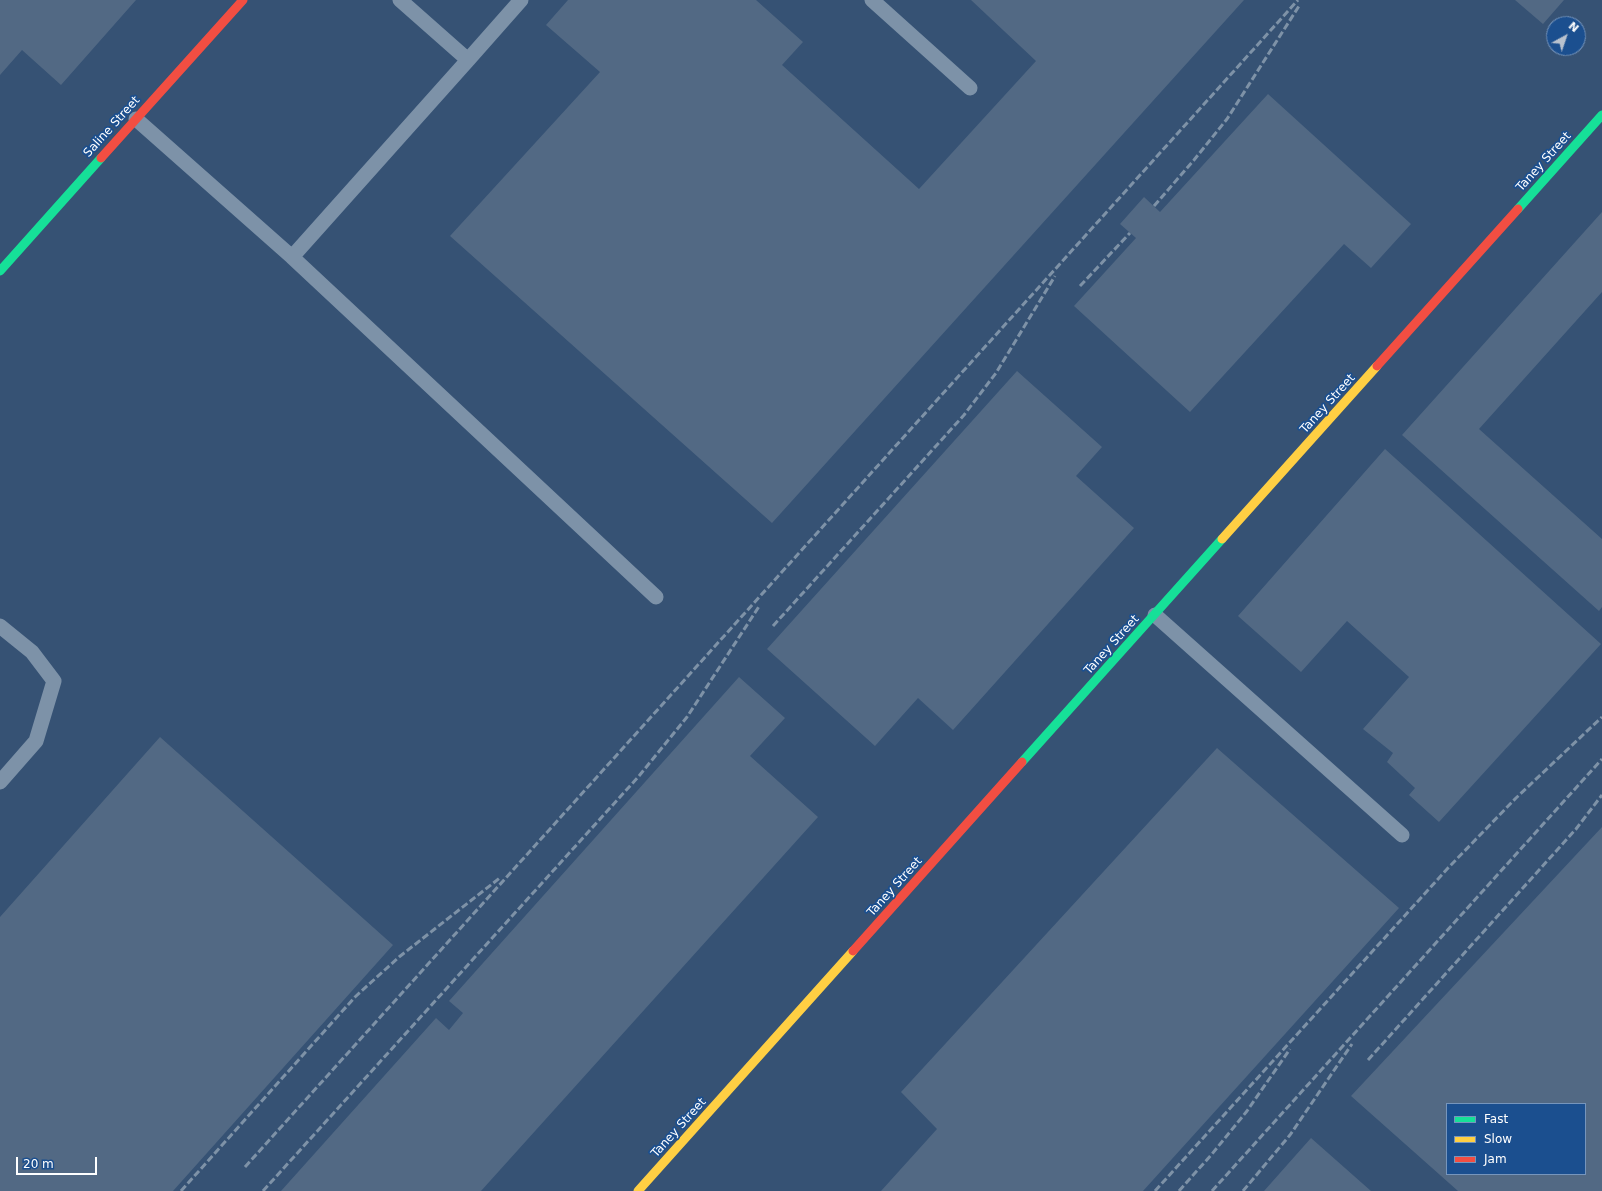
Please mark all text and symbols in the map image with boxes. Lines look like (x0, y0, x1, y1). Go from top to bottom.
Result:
north arrow (1546, 16, 1586, 56)
text: N (1566, 19, 1581, 35)
street label: Saline Street (81, 94, 143, 160)
street label: Taney Street (1514, 129, 1574, 195)
street label: Taney Street (1298, 371, 1358, 437)
street label: Taney Street (1082, 612, 1142, 678)
street label: Taney Street (865, 854, 925, 920)
street label: Taney Street (649, 1095, 709, 1161)
legend (1446, 1103, 1586, 1175)
text: Fast (1484, 1112, 1508, 1126)
text: Slow (1484, 1132, 1512, 1146)
scale bar (18, 1149, 99, 1175)
text: Jam (1484, 1152, 1507, 1166)
text: 20 m (23, 1157, 54, 1171)

